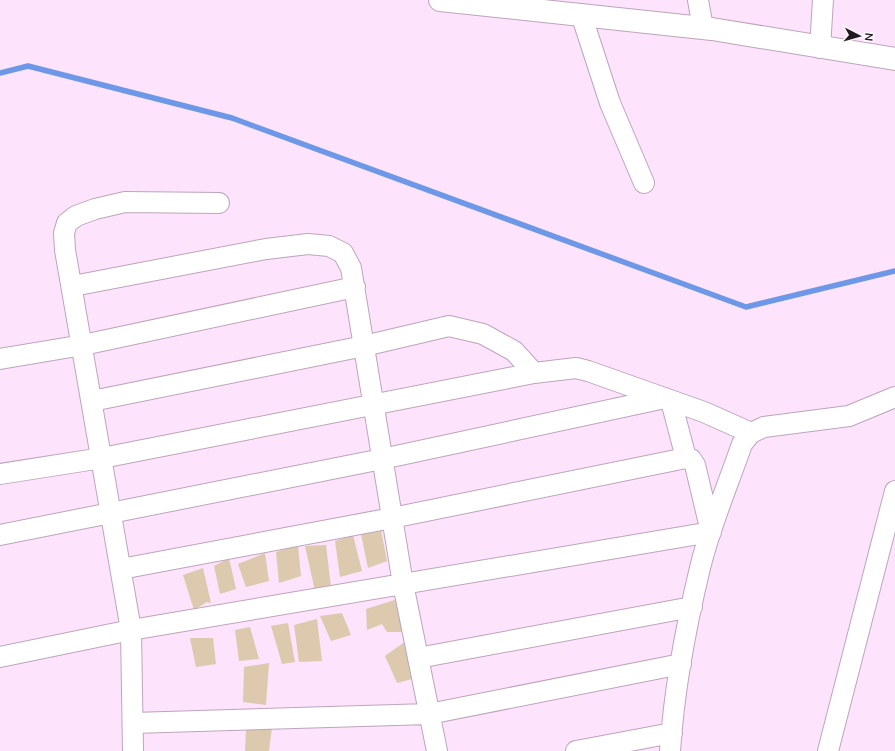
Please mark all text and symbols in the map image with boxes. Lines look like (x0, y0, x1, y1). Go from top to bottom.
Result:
north arrow (839, 16, 879, 56)
text: N (861, 32, 876, 42)

